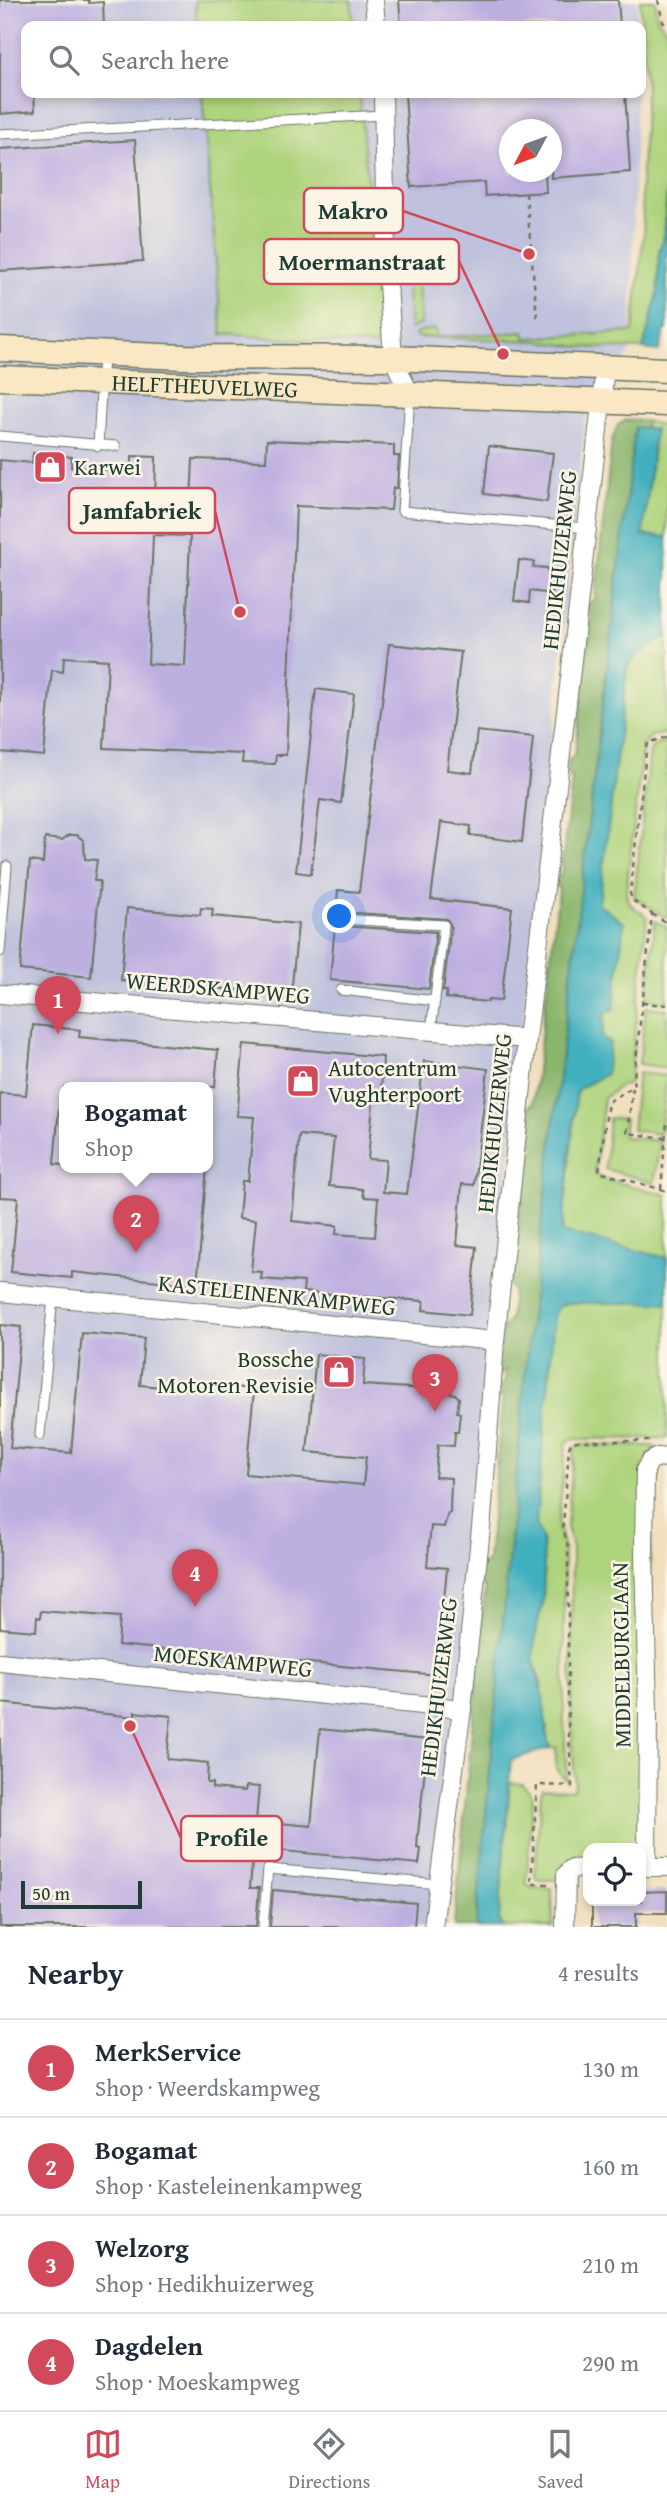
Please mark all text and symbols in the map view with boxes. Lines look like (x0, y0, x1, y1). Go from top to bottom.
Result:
search box (21, 21, 646, 98)
text: Search here (101, 40, 229, 79)
icon: search (45, 41, 83, 79)
north arrow (499, 119, 562, 182)
callout: Makro (304, 188, 403, 233)
text: Makro (318, 193, 388, 228)
callout: Moermanstraat (264, 239, 459, 284)
text: Moermanstraat (278, 244, 446, 279)
street label: HELFTHEUVELWEG (111, 365, 299, 406)
shop icon: Karwei (31, 448, 69, 486)
place label: Karwei (74, 450, 141, 483)
street label: HEDIKHUIZERWEG (533, 468, 584, 651)
callout: Jamfabriek (69, 488, 215, 533)
text: Jamfabriek (79, 493, 202, 528)
your location (322, 899, 356, 933)
street label: WEERDSKAMPWEG (125, 963, 312, 1012)
pin: 1 (35, 976, 81, 1034)
street label: HEDIKHUIZERWEG (468, 1031, 519, 1214)
place label: Autocentrum Vughterpoort (328, 1051, 462, 1110)
shop icon: Autocentrum Vughterpoort (284, 1062, 322, 1100)
popup (59, 1082, 213, 1173)
text: Bogamat (85, 1092, 187, 1131)
text: Shop (85, 1131, 133, 1164)
pin: 2 (113, 1195, 159, 1253)
street label: KASTELEINENKAMPWEG (157, 1266, 398, 1323)
place label: Bossche Motoren Revisie (157, 1342, 314, 1401)
shop icon: Bossche Motoren Revisie (320, 1353, 358, 1391)
pin: 3 (412, 1354, 458, 1412)
pin: 4 (172, 1549, 218, 1607)
street label: MIDDELBURGLAAN (602, 1562, 639, 1748)
street label: HEDIKHUIZERWEG (410, 1595, 465, 1778)
street label: MOESKAMPWEG (152, 1636, 314, 1685)
callout: Profile (181, 1816, 282, 1861)
text: Profile (196, 1820, 268, 1855)
map controls (583, 1843, 646, 1906)
button: locate (583, 1843, 646, 1906)
scale bar (21, 1878, 142, 1910)
text: 50 m (32, 1879, 70, 1907)
text: Nearby (28, 1951, 124, 1995)
text: 4 results (558, 1956, 639, 1989)
text: MerkService (95, 2032, 241, 2071)
text: 1 (45, 2052, 57, 2085)
text: 130 m (582, 2052, 639, 2085)
text: Shop · Weerdskampweg (95, 2071, 320, 2104)
text: Bogamat (95, 2130, 197, 2169)
text: 2 (45, 2150, 57, 2183)
text: 160 m (582, 2150, 639, 2183)
text: Shop · Kasteleinenkampweg (95, 2169, 362, 2202)
text: Welzorg (95, 2228, 189, 2267)
text: 3 (45, 2248, 57, 2281)
text: 210 m (582, 2248, 639, 2281)
text: Shop · Hedikhuizerweg (95, 2267, 314, 2300)
text: Dagdelen (95, 2326, 203, 2365)
text: 4 (45, 2346, 57, 2379)
text: 290 m (582, 2346, 639, 2379)
text: Shop · Moeskampweg (95, 2365, 300, 2398)
tab: Map (84, 2425, 122, 2495)
tab: Directions (289, 2425, 370, 2495)
tab: Saved (537, 2425, 583, 2495)

